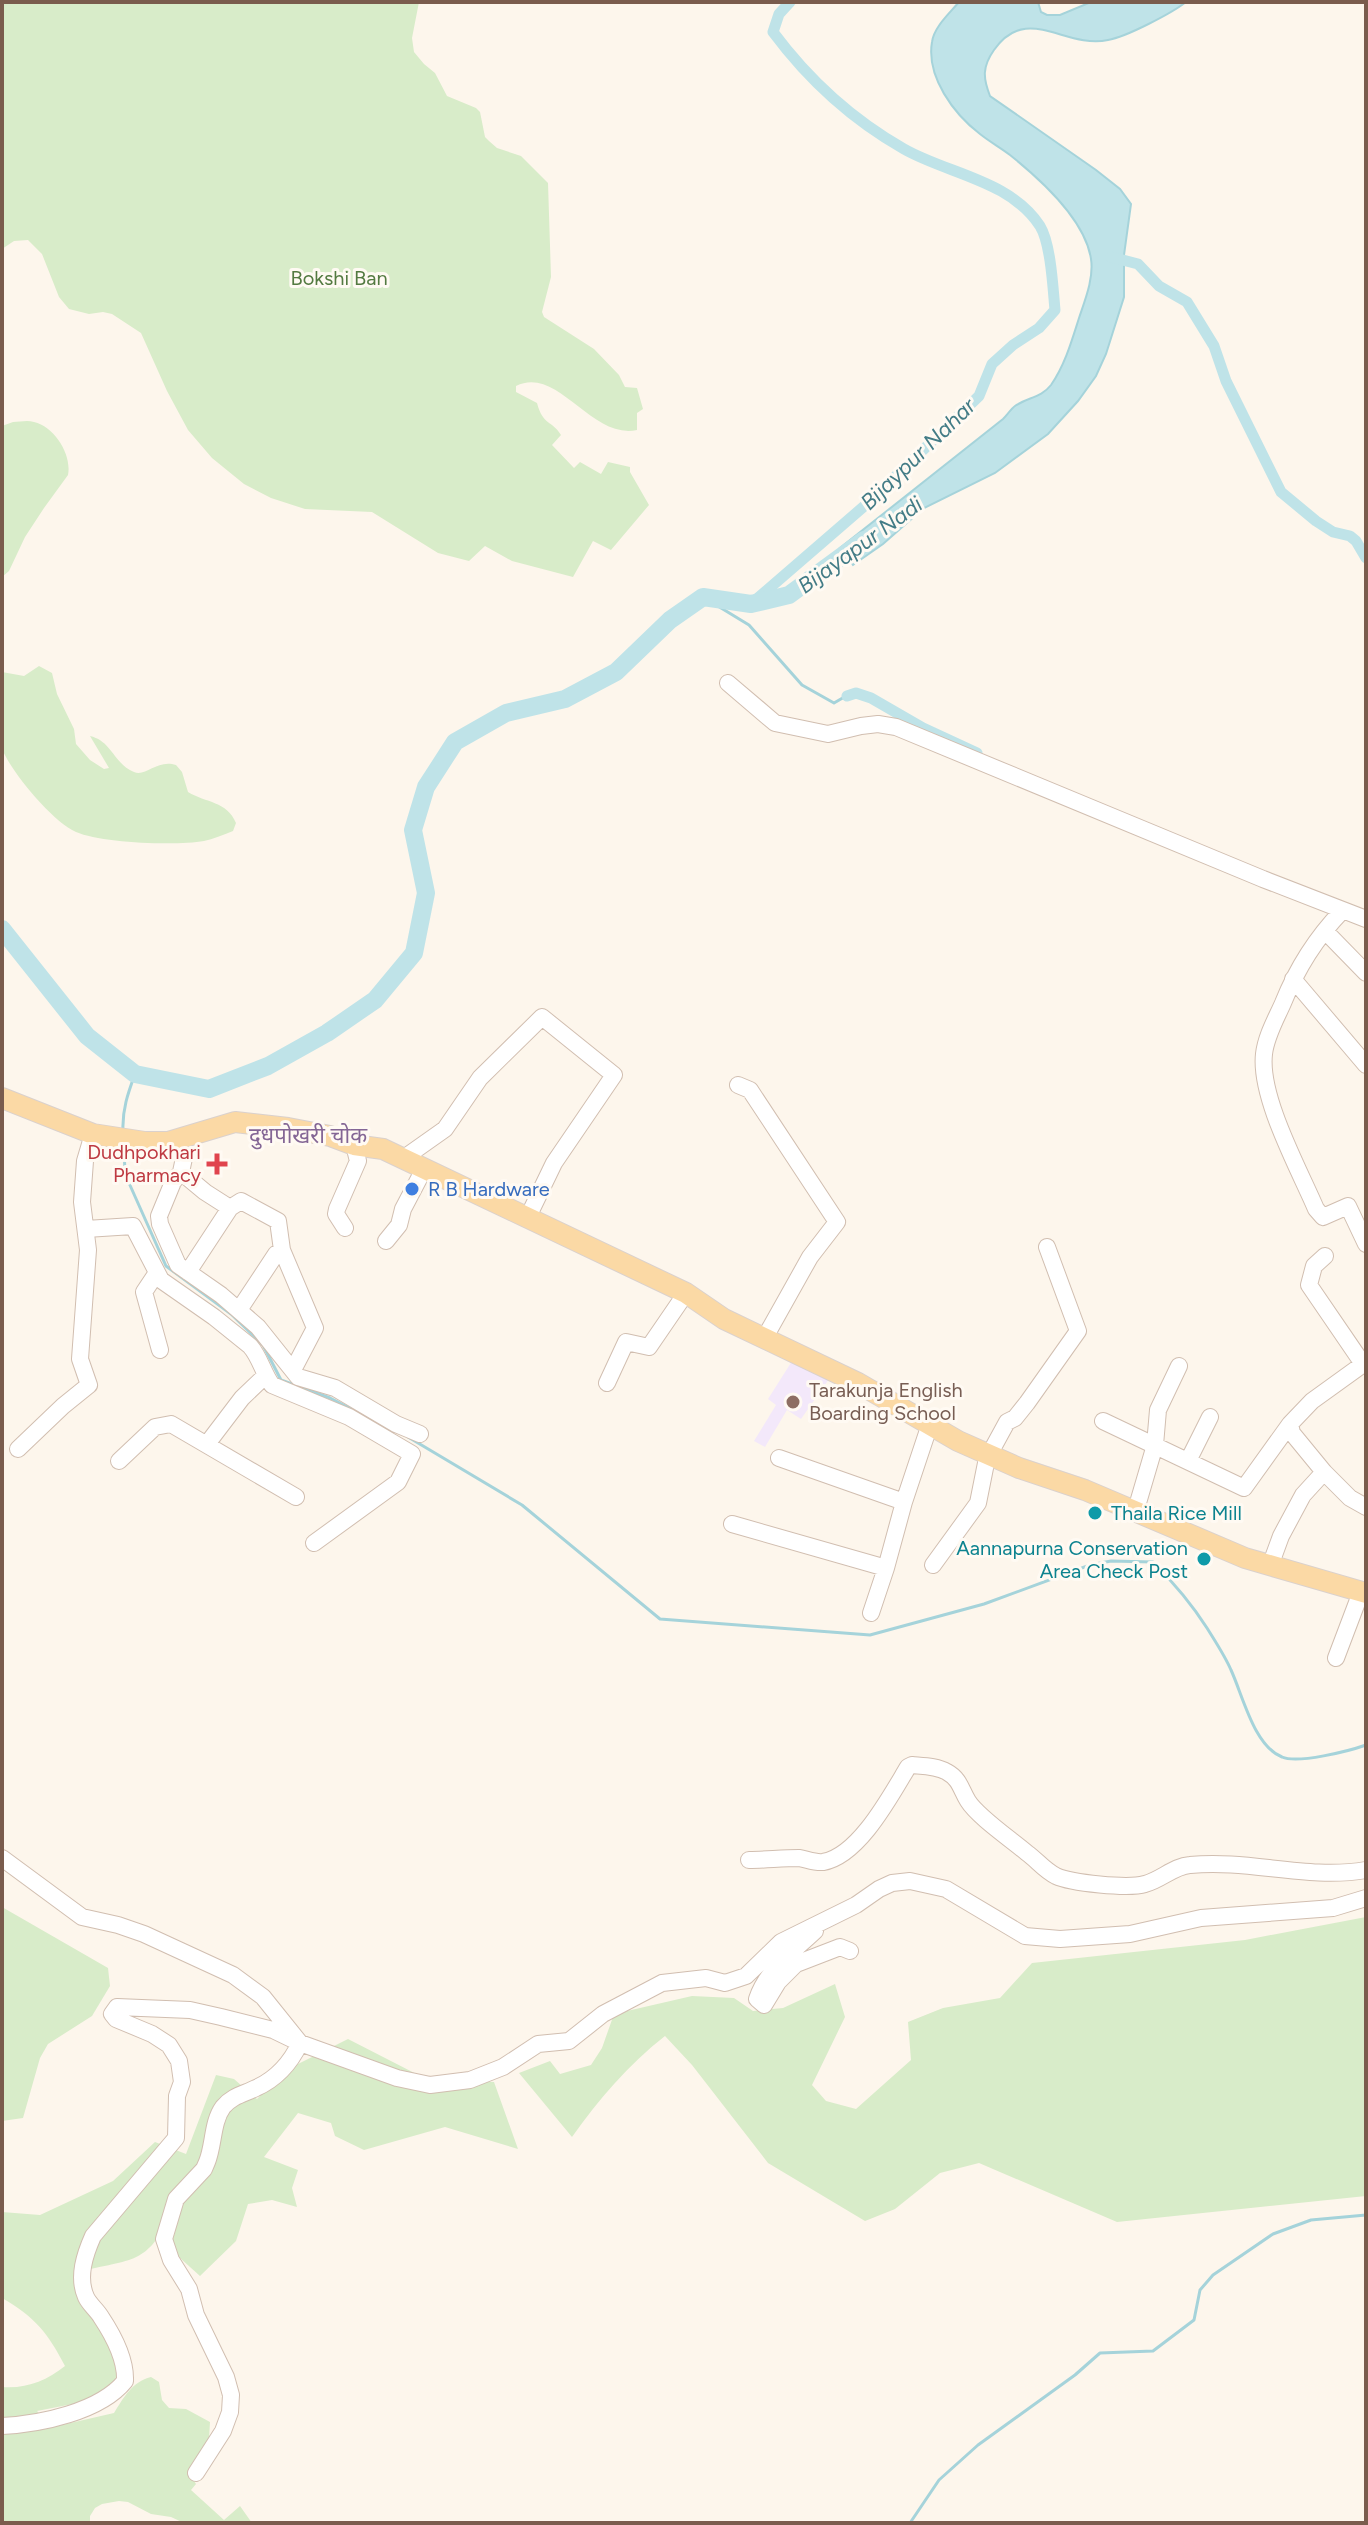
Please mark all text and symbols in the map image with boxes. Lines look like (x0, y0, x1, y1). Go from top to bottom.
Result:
park label: Bokshi Ban (290, 266, 388, 290)
water label: Bijaypur Nahar (855, 391, 982, 516)
water label: Bijayapur Nadi (792, 490, 928, 599)
district label: दुधपोखरी चोक (249, 1122, 368, 1150)
place label: Dudhpokhari Pharmacy (87, 1140, 201, 1187)
marker: Dudhpokhari Pharmacy (208, 1155, 226, 1173)
place label: R B Hardware (428, 1177, 550, 1201)
marker: R B Hardware (403, 1180, 421, 1198)
place label: Tarakunja English Boarding School (809, 1378, 963, 1425)
marker: Tarakunja English Boarding School (784, 1393, 802, 1411)
place label: Thaila Rice Mill (1111, 1501, 1242, 1525)
marker: Thaila Rice Mill (1086, 1504, 1104, 1522)
place label: Aannapurna Conservation Area Check Post (956, 1536, 1188, 1583)
marker: Aannapurna Conservation Area Check Post (1195, 1550, 1213, 1568)

